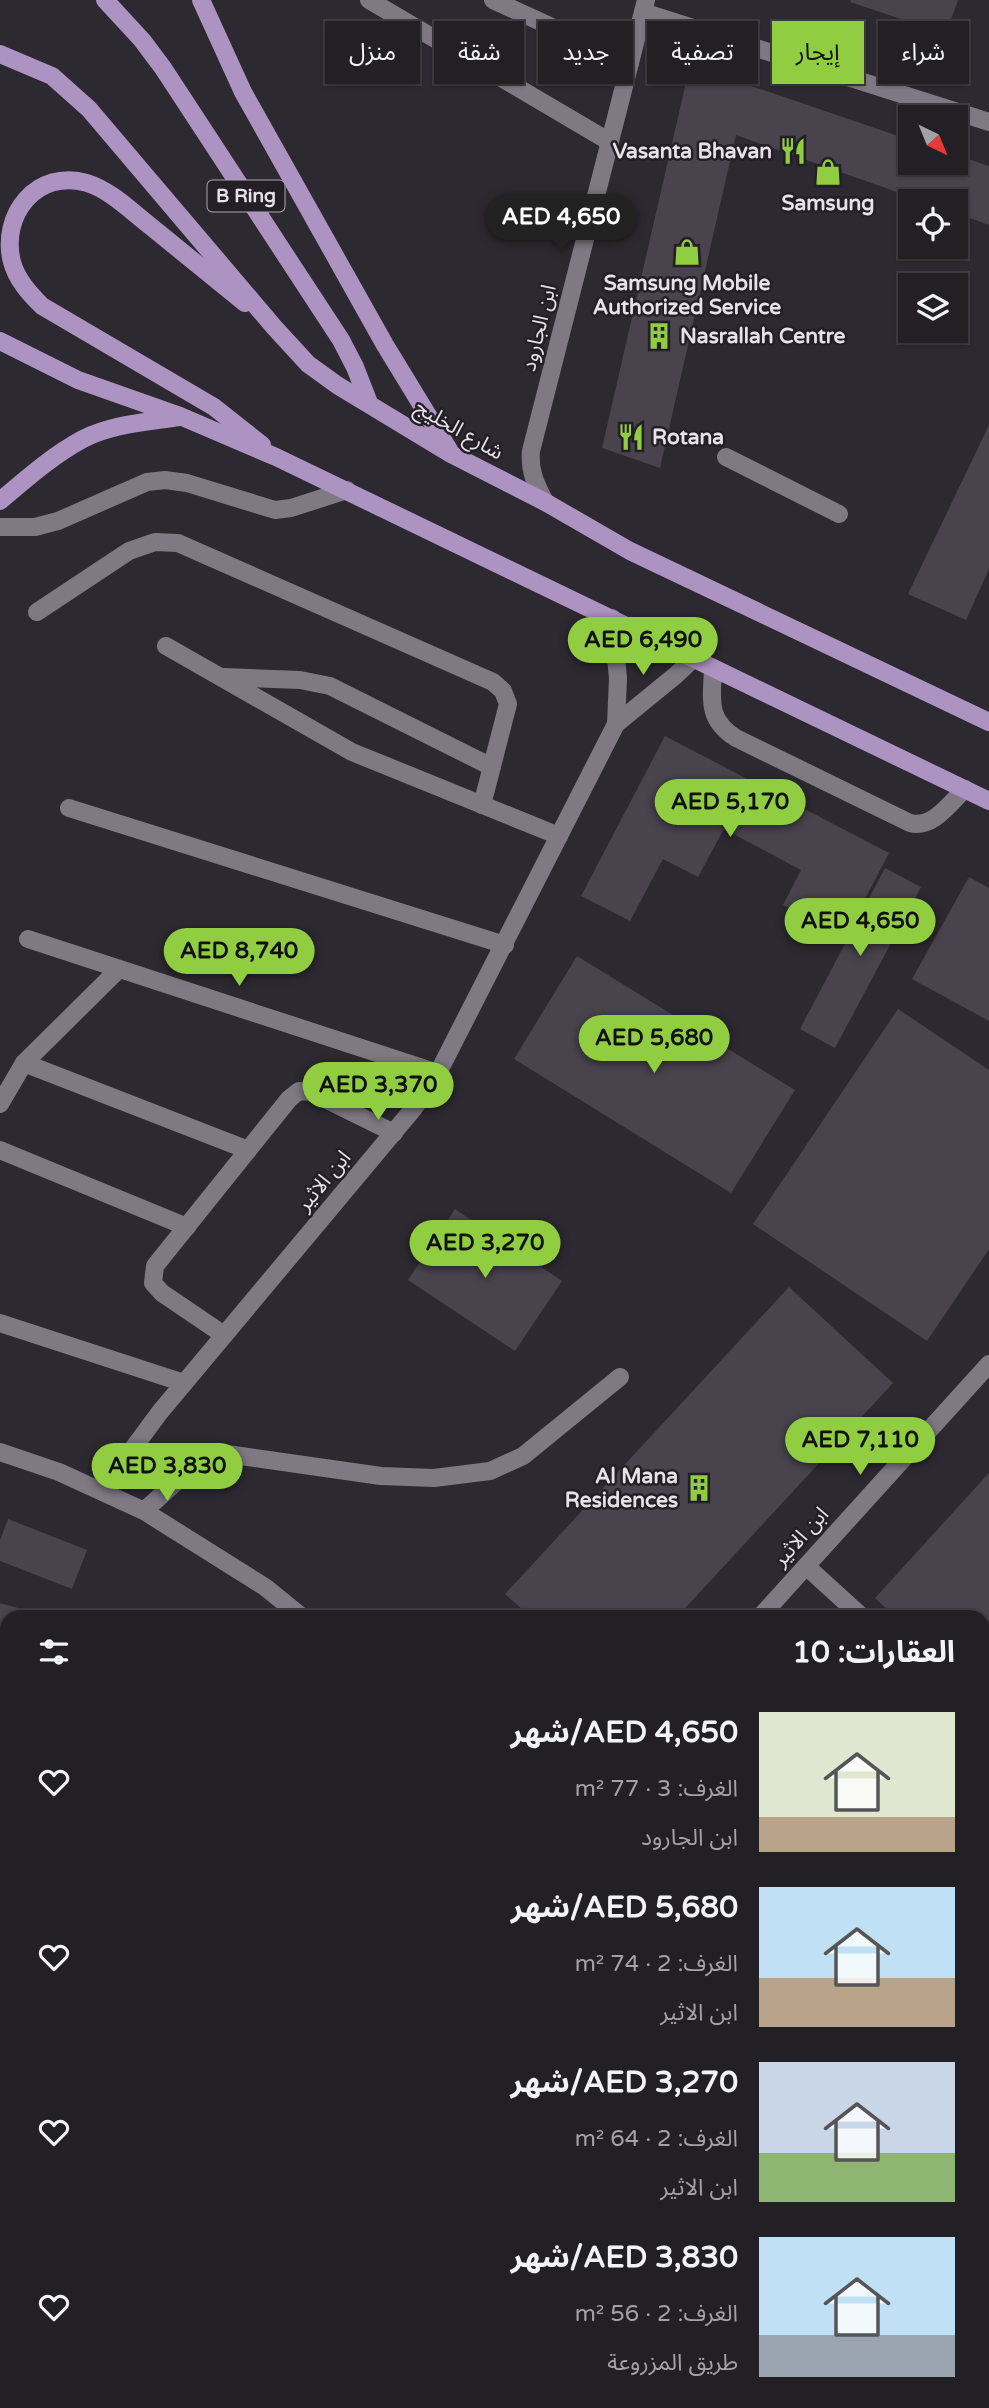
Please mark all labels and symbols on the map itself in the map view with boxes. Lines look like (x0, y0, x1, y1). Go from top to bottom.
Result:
north arrow (898, 105, 968, 175)
restaurant icon: Vasanta Bhavan (778, 136, 808, 166)
place label: Vasanta Bhavan (613, 139, 772, 164)
shop icon: Samsung (813, 157, 843, 187)
road number: B Ring (208, 180, 284, 212)
place label: Samsung (782, 191, 874, 216)
pin: AED 4,650 (481, 194, 641, 254)
shop icon: Samsung Mobile Authorized Service (672, 237, 702, 267)
place label: Samsung Mobile Authorized Service (593, 271, 781, 320)
street label: ابن الجارود (516, 282, 562, 374)
building icon: Nasrallah Centre (644, 321, 674, 351)
place label: Nasrallah Centre (680, 324, 846, 349)
street label: شارع الخليج (409, 395, 508, 467)
restaurant icon: Rotana (616, 422, 646, 452)
place label: Rotana (652, 425, 724, 450)
pin: AED 6,490 (563, 618, 723, 677)
pin: AED 5,170 (650, 780, 810, 839)
pin: AED 4,650 (780, 898, 940, 958)
pin: AED 8,740 (159, 928, 319, 988)
pin: AED 5,680 (574, 1016, 734, 1075)
pin: AED 3,370 (298, 1062, 458, 1122)
street label: ابن الاثير (291, 1146, 356, 1217)
pin: AED 3,270 (405, 1220, 565, 1280)
pin: AED 7,110 (780, 1418, 940, 1477)
pin: AED 3,830 (87, 1444, 247, 1503)
place label: Al Mana Residences (565, 1464, 678, 1513)
building icon: Al Mana Residences (684, 1473, 714, 1503)
street label: ابن الاثير (767, 1502, 834, 1573)

